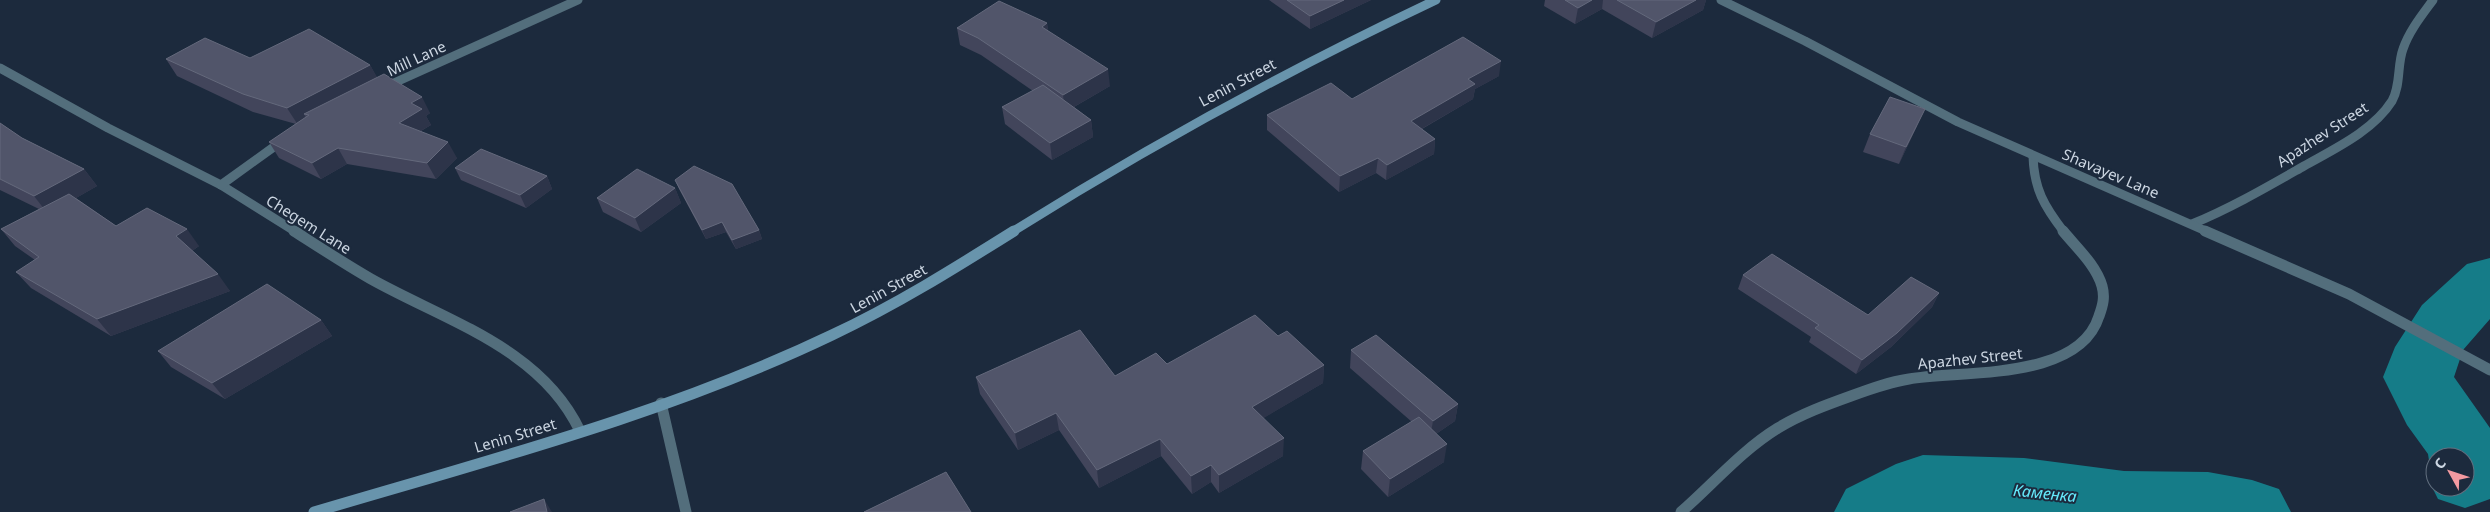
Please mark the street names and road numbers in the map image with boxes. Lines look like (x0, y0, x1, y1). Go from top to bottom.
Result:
street label: Mill Lane (383, 36, 449, 80)
street label: Lenin Street (1195, 53, 1280, 111)
street label: Apazhev Street (2272, 97, 2372, 171)
street label: Shavayev Lane (2060, 144, 2162, 202)
street label: Chegem Lane (263, 190, 355, 258)
street label: Lenin Street (846, 258, 930, 317)
street label: Apazhev Street (1917, 343, 2024, 373)
street label: Lenin Street (472, 413, 559, 457)

